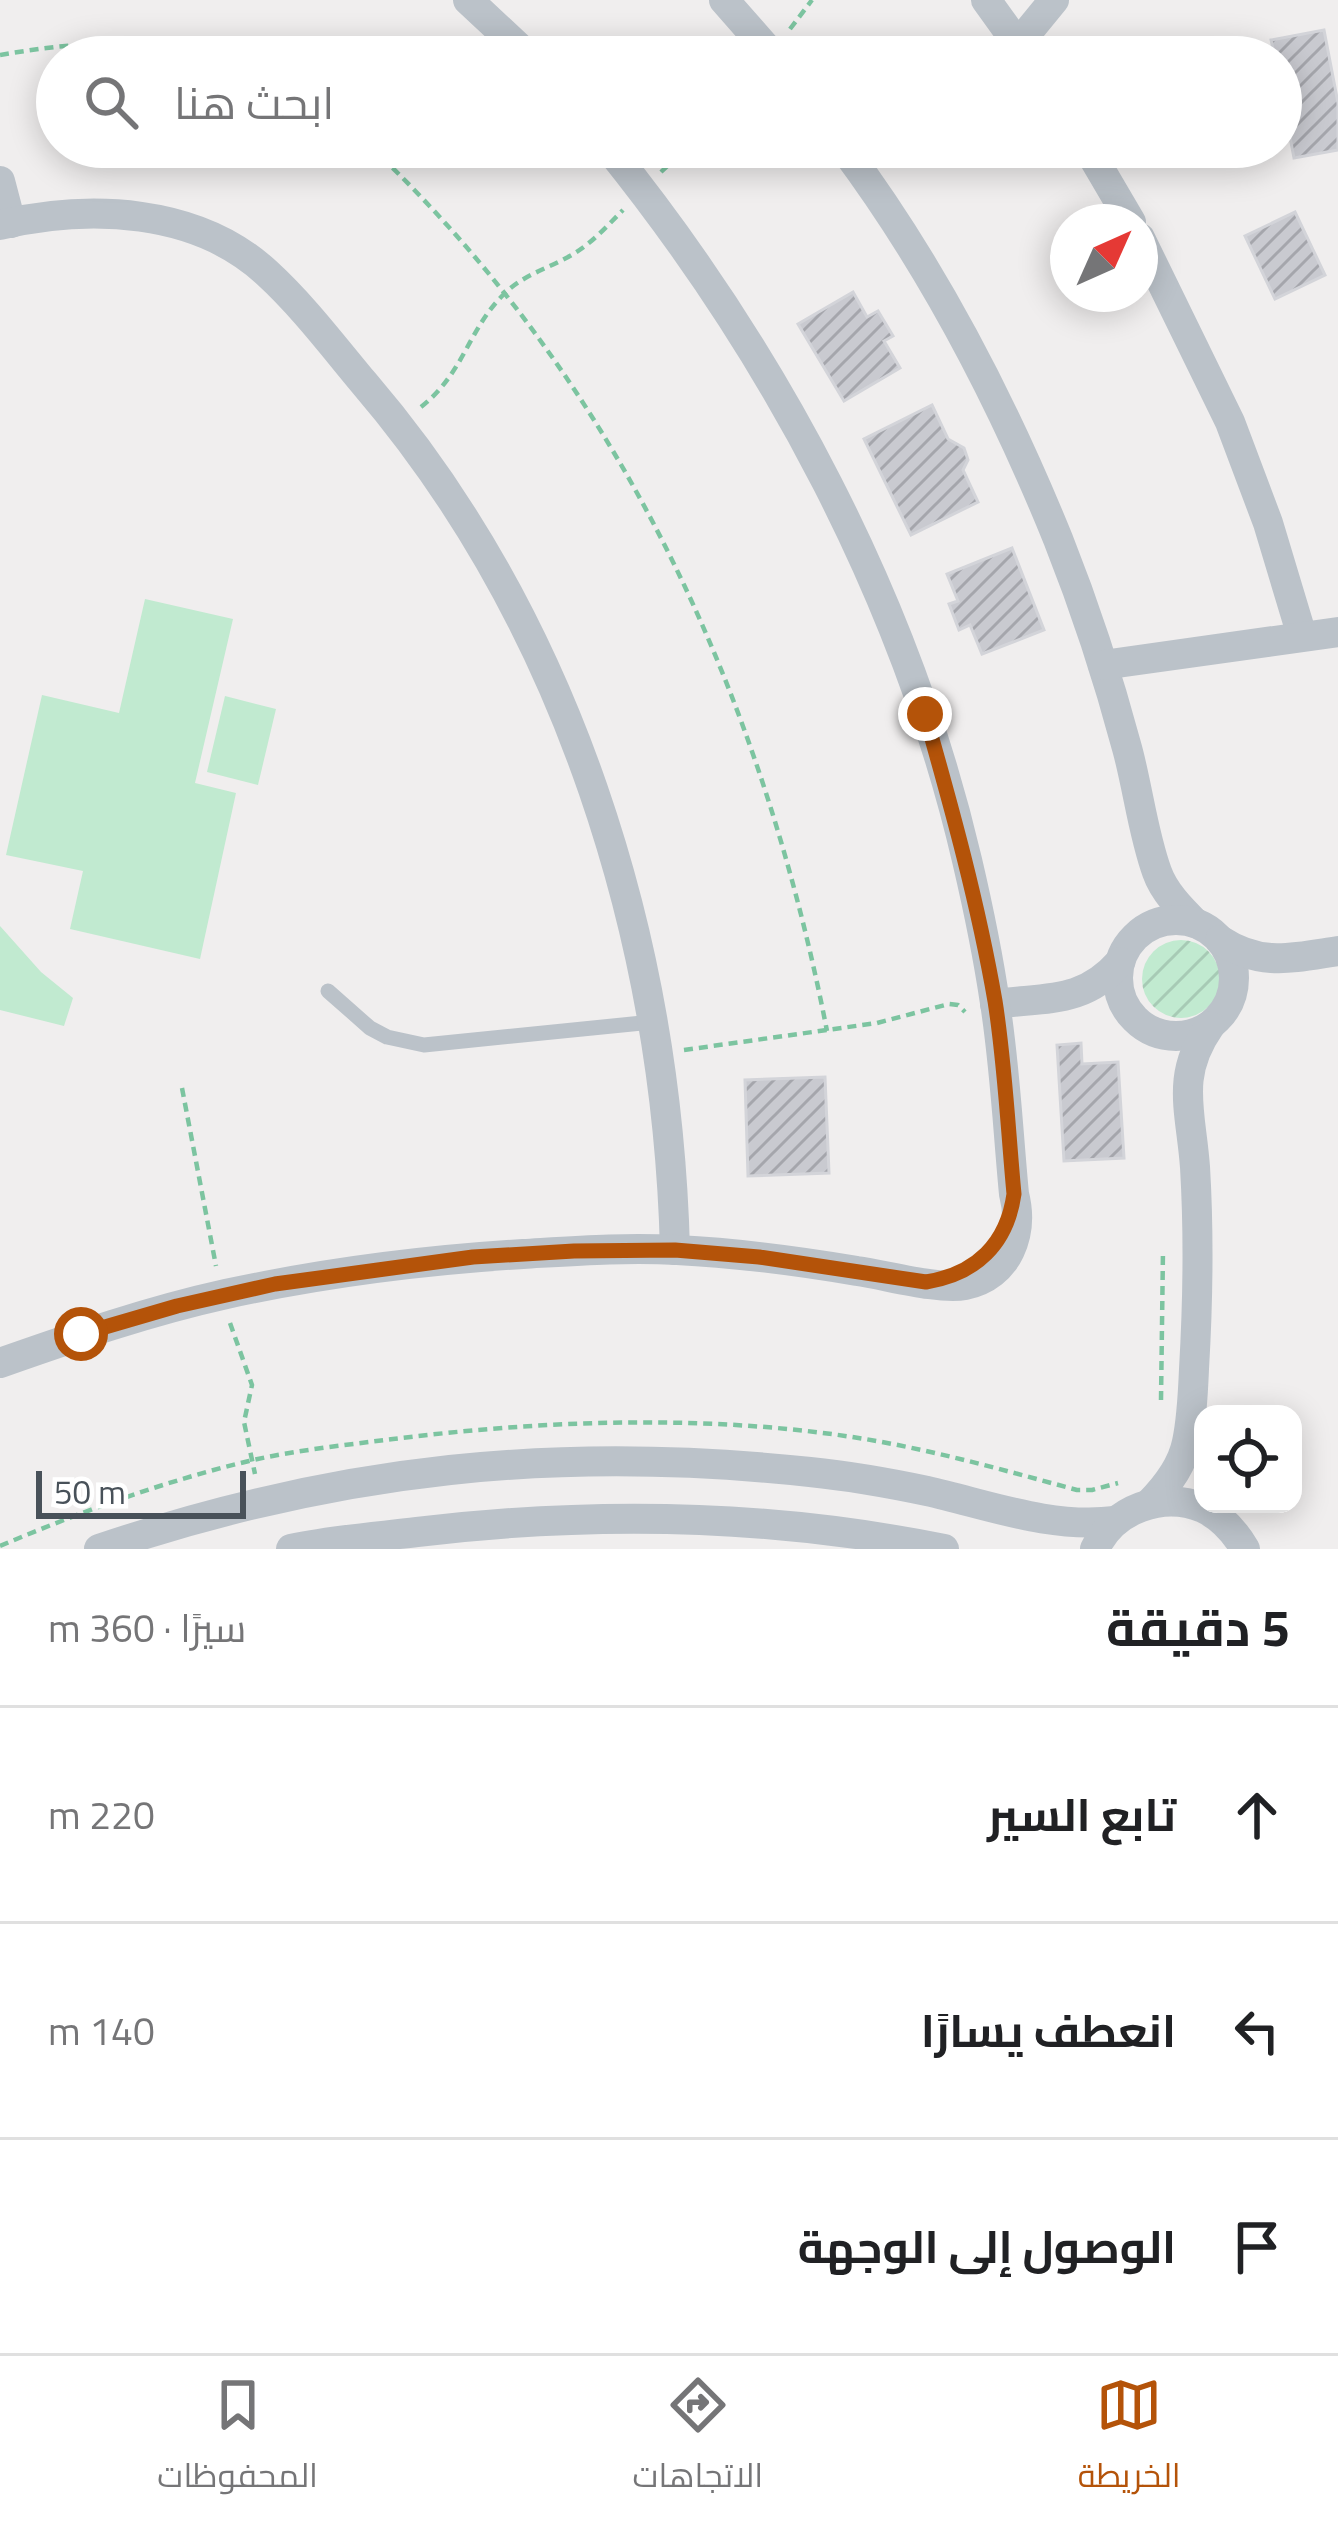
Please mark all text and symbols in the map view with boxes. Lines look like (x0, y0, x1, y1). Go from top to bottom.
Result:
search box (36, 36, 1302, 168)
text: ابحث هنا (174, 68, 334, 136)
icon: search (78, 69, 144, 135)
north arrow (1050, 204, 1158, 312)
route end (898, 687, 952, 741)
route start (54, 1307, 108, 1361)
map controls (1194, 1405, 1302, 1513)
button: locate (1194, 1405, 1302, 1513)
scale bar (36, 1465, 246, 1518)
text: 50 m (54, 1467, 126, 1517)
text: 5 دقيقة (1106, 1588, 1290, 1666)
text: سيرًا · 360 m (48, 1598, 246, 1657)
text: تابع السير (987, 1780, 1176, 1848)
icon: ahead (1224, 1782, 1290, 1848)
text: 220 m (48, 1785, 155, 1844)
text: انعطف يسارًا (921, 1996, 1176, 2064)
icon: left (1224, 1998, 1290, 2064)
text: 140 m (48, 2001, 155, 2060)
text: الوصول إلى الوجهة (798, 2212, 1176, 2280)
icon: arrive (1224, 2214, 1290, 2280)
tab: المحفوظات (157, 2372, 318, 2506)
tab: الاتجاهات (633, 2372, 763, 2506)
tab: الخريطة (1078, 2372, 1181, 2506)

